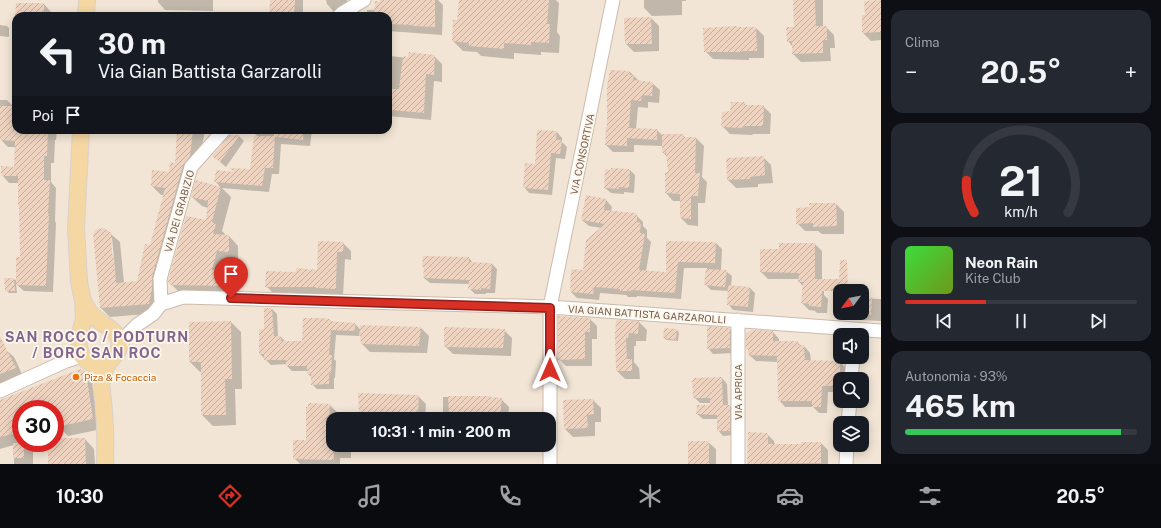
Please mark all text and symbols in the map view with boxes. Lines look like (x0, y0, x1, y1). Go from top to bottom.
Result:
text: 30 m (98, 27, 166, 60)
icon: left (32, 28, 84, 80)
text: Clima (905, 35, 940, 50)
text: 20.5° (981, 54, 1061, 90)
text: − (905, 59, 917, 85)
text: + (1125, 59, 1137, 85)
text: Via Gian Battista Garzarolli (98, 61, 322, 82)
icon: arrive (62, 104, 84, 126)
text: Poi (32, 107, 54, 124)
street label: VIA CONSORTIVA (568, 112, 596, 196)
text: 21 (999, 156, 1043, 205)
street label: VIA DEI GRABIZIO (162, 169, 196, 253)
text: km/h (1004, 203, 1038, 220)
text: Neon Rain (965, 254, 1038, 271)
pin (214, 257, 248, 298)
icon: arrive (220, 263, 242, 285)
text: Kite Club (965, 271, 1020, 286)
north arrow (833, 284, 869, 320)
map controls (833, 284, 869, 452)
street label: VIA GIAN BATTISTA GARZAROLLI (568, 302, 726, 326)
icon: previous (933, 310, 955, 332)
icon: pause (1010, 310, 1032, 332)
icon: next (1087, 310, 1109, 332)
button: sound (833, 328, 869, 364)
district label: SAN ROCCO / PODTURN / BORC SAN ROC (5, 329, 189, 361)
position arrow (529, 349, 571, 391)
street label: VIA APRICA (732, 364, 744, 420)
text: Autonomia · 93% (905, 369, 1008, 384)
place label: Piza & Focaccia (84, 371, 156, 383)
marker: Piza & Focaccia (71, 372, 81, 382)
button: search (833, 372, 869, 408)
text: 465 km (905, 388, 1016, 424)
speed limit sign: 30 (12, 400, 64, 452)
button: layers (833, 416, 869, 452)
text: 10:31 · 1 min · 200 m (371, 423, 511, 440)
icon: directions (216, 482, 244, 510)
icon: music (356, 482, 384, 510)
icon: phone (496, 482, 524, 510)
icon: climate (636, 482, 664, 510)
icon: car (776, 482, 804, 510)
icon: filters (916, 482, 944, 510)
text: 10:30 (56, 486, 104, 507)
text: 20.5° (1056, 486, 1105, 507)

